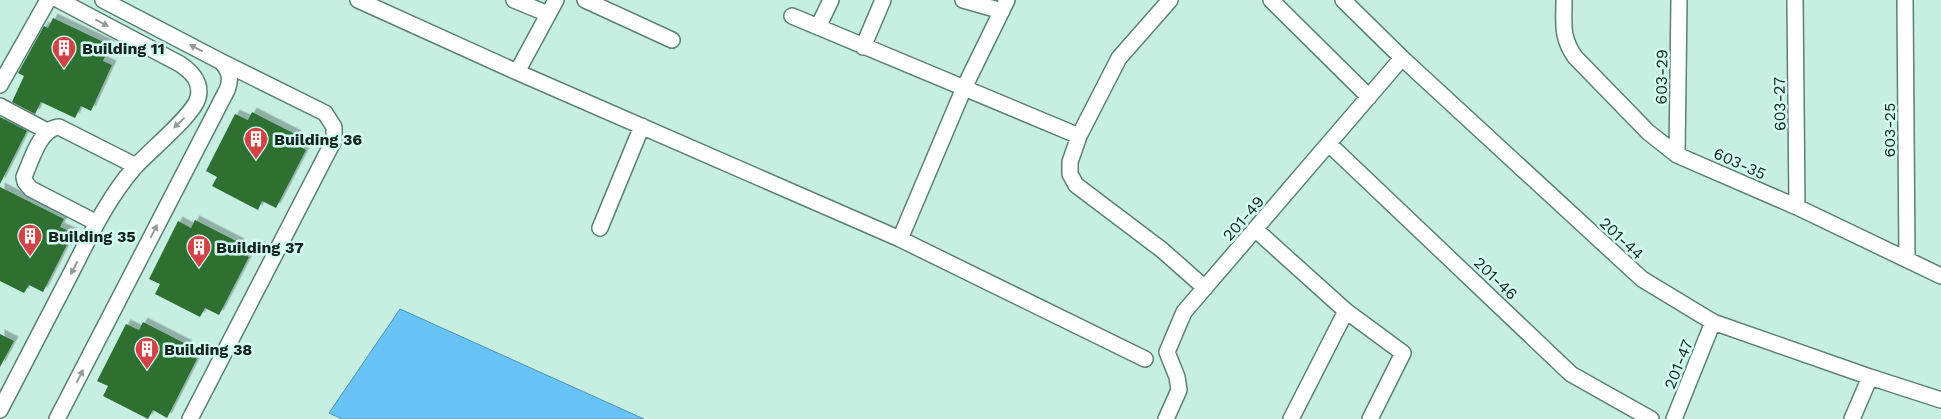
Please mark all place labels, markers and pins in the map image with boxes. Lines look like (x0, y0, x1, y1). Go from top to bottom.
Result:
building icon: Building 11 (51, 35, 77, 69)
place label: Building 11 (82, 39, 165, 58)
building icon: Building 36 (243, 126, 269, 160)
place label: Building 36 (274, 130, 362, 149)
building icon: Building 35 (17, 223, 43, 257)
place label: Building 35 (48, 227, 136, 246)
building icon: Building 37 (186, 234, 212, 268)
place label: Building 37 (216, 238, 304, 257)
building icon: Building 38 (134, 336, 160, 370)
place label: Building 38 (164, 340, 252, 359)

